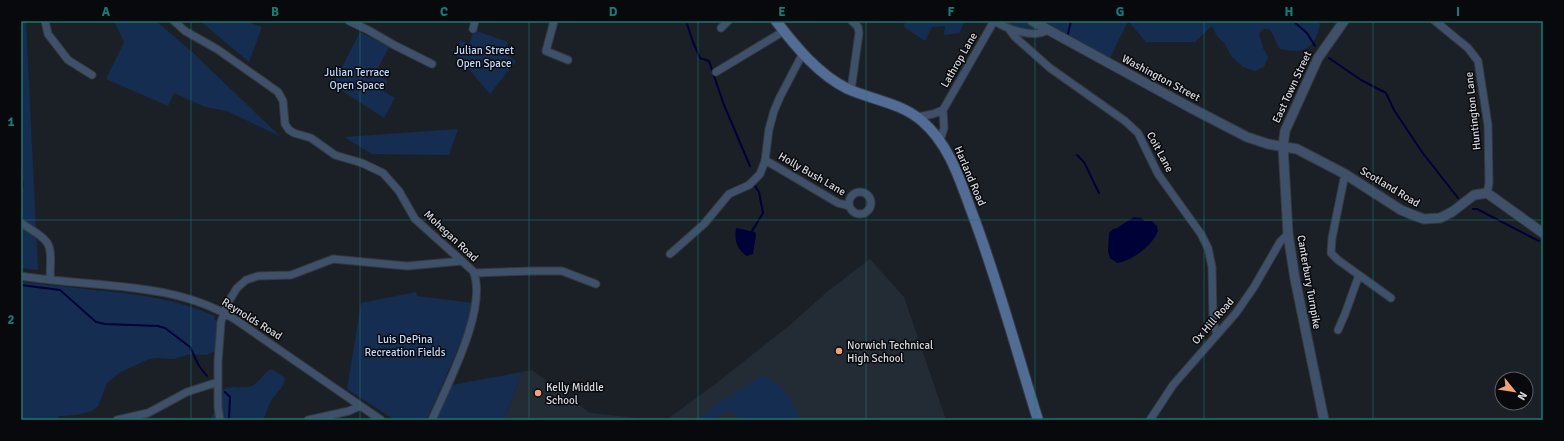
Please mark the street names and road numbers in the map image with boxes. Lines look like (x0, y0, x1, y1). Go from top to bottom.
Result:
street label: Lathrop Lane (938, 30, 980, 90)
street label: East Town Street (1270, 49, 1314, 125)
street label: Washington Street (1120, 52, 1202, 104)
street label: Huntington Lane (1462, 71, 1484, 151)
street label: Coit Lane (1144, 129, 1176, 175)
street label: Harland Road (952, 144, 988, 208)
street label: Holly Bush Lane (776, 149, 848, 199)
street label: Scotland Road (1358, 164, 1422, 210)
street label: Mohegan Road (421, 208, 481, 265)
street label: Canterbury Turnpike (1294, 234, 1324, 330)
street label: Reynolds Road (220, 295, 285, 343)
street label: Ox Hill Road (1189, 295, 1237, 347)

